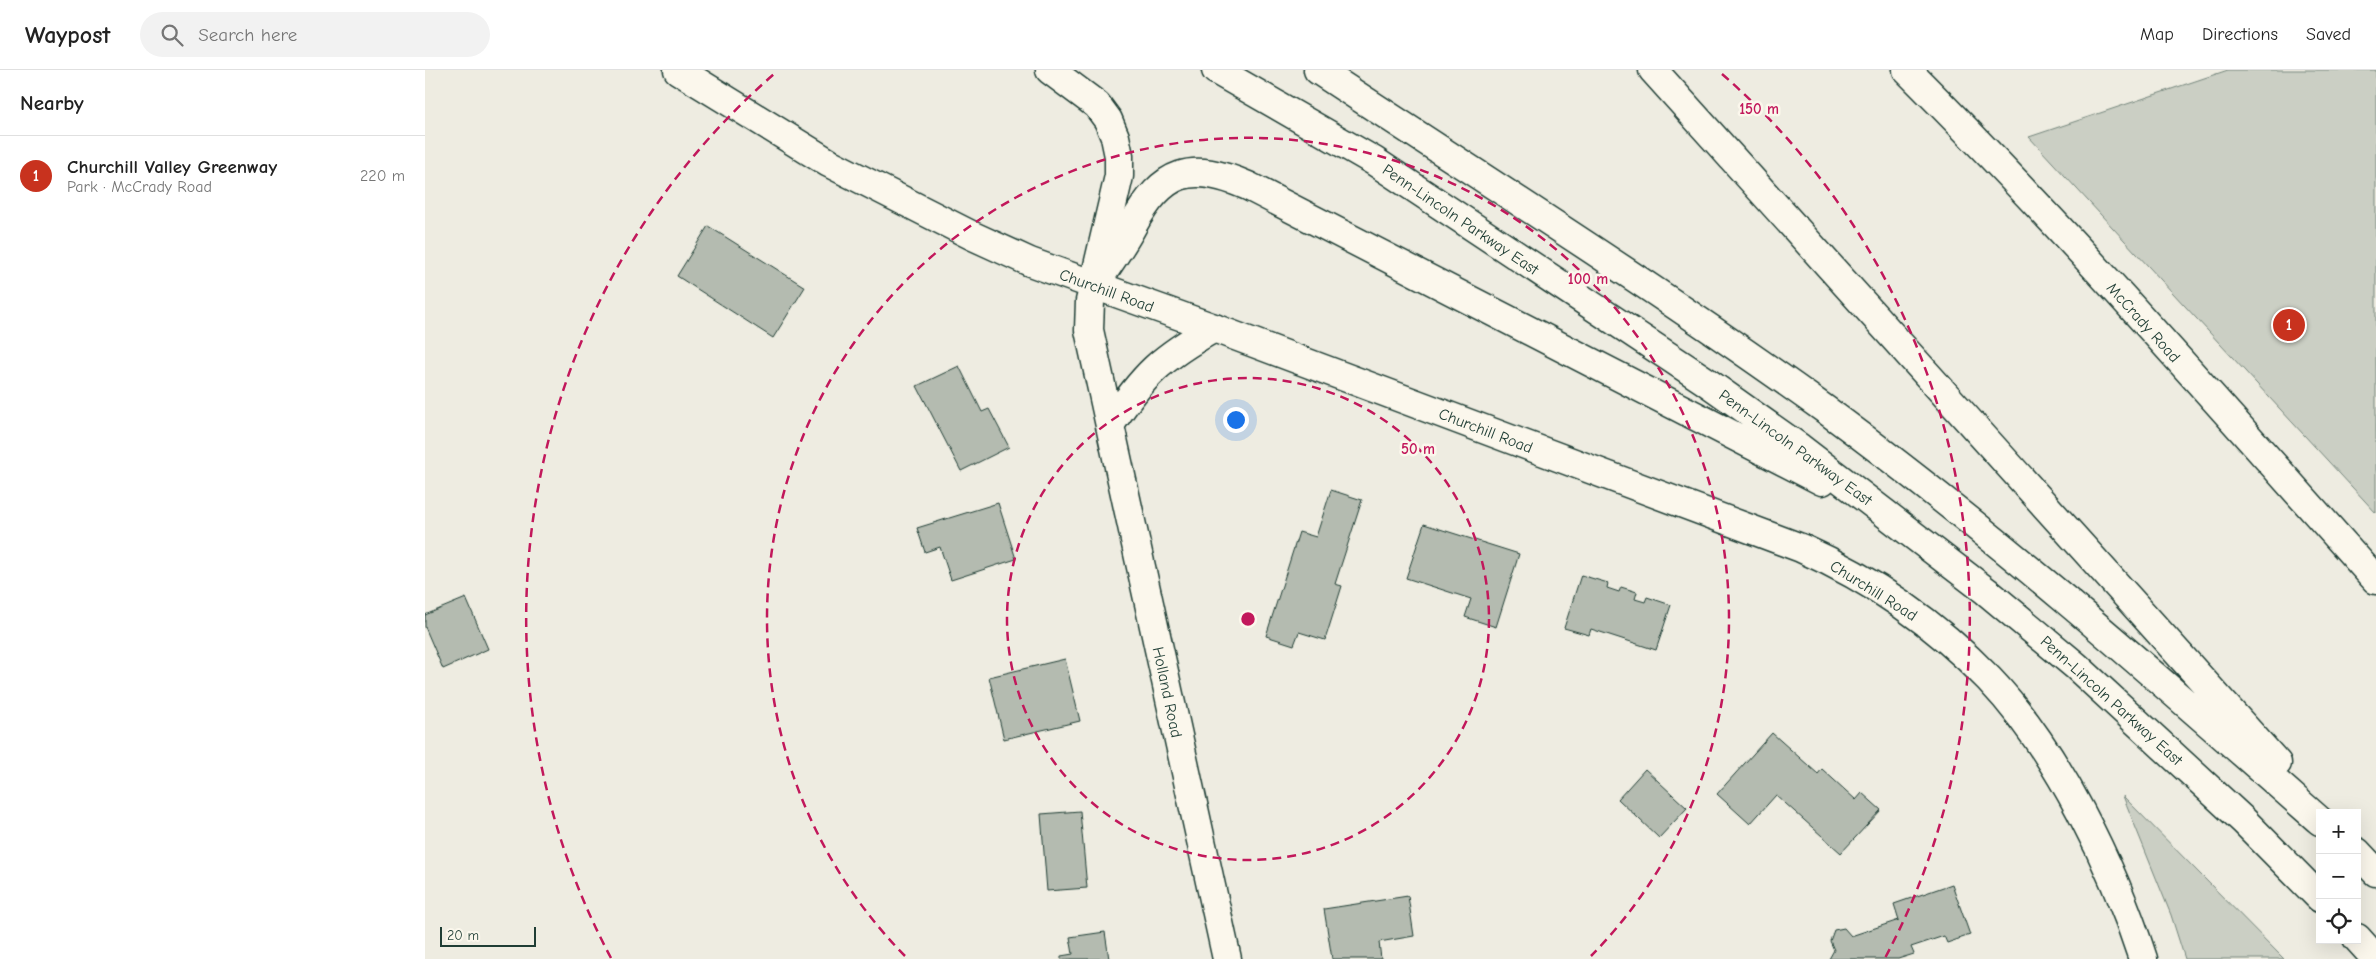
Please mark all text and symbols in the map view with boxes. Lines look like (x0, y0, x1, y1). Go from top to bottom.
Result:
search box (140, 12, 490, 57)
text: Waypost (25, 21, 110, 49)
icon: search (158, 21, 186, 49)
text: Search here (198, 24, 297, 46)
text: Map (2140, 24, 2174, 45)
text: Directions (2202, 24, 2278, 45)
text: Saved (2306, 24, 2351, 45)
text: Nearby (20, 91, 84, 115)
text: 150 m (1739, 100, 1779, 118)
text: Churchill Valley Greenway (67, 156, 277, 178)
street label: Penn-Lincoln Parkway East (1379, 161, 1542, 279)
text: 1 (33, 167, 39, 185)
text: 220 m (360, 167, 405, 185)
text: Park · McCrady Road (67, 178, 212, 196)
street label: Churchill Road (1057, 266, 1156, 316)
text: 100 m (1568, 270, 1608, 288)
street label: McCrady Road (2103, 279, 2184, 366)
pin: 1 (2273, 306, 2305, 344)
street label: Penn-Lincoln Parkway East (1715, 386, 1876, 510)
street label: Churchill Road (1436, 405, 1535, 457)
your location (1223, 407, 1249, 433)
text: 50 m (1401, 440, 1435, 458)
street label: Churchill Road (1827, 557, 1920, 625)
centre of rings (1239, 610, 1257, 628)
street label: Penn-Lincoln Parkway East (2037, 632, 2186, 769)
street label: Holland Road (1149, 645, 1185, 739)
map controls (2316, 809, 2361, 944)
button: + (2316, 809, 2361, 854)
button: − (2316, 854, 2361, 899)
button: locate (2316, 899, 2361, 944)
scale bar (440, 924, 536, 947)
text: 20 m (447, 927, 479, 944)

